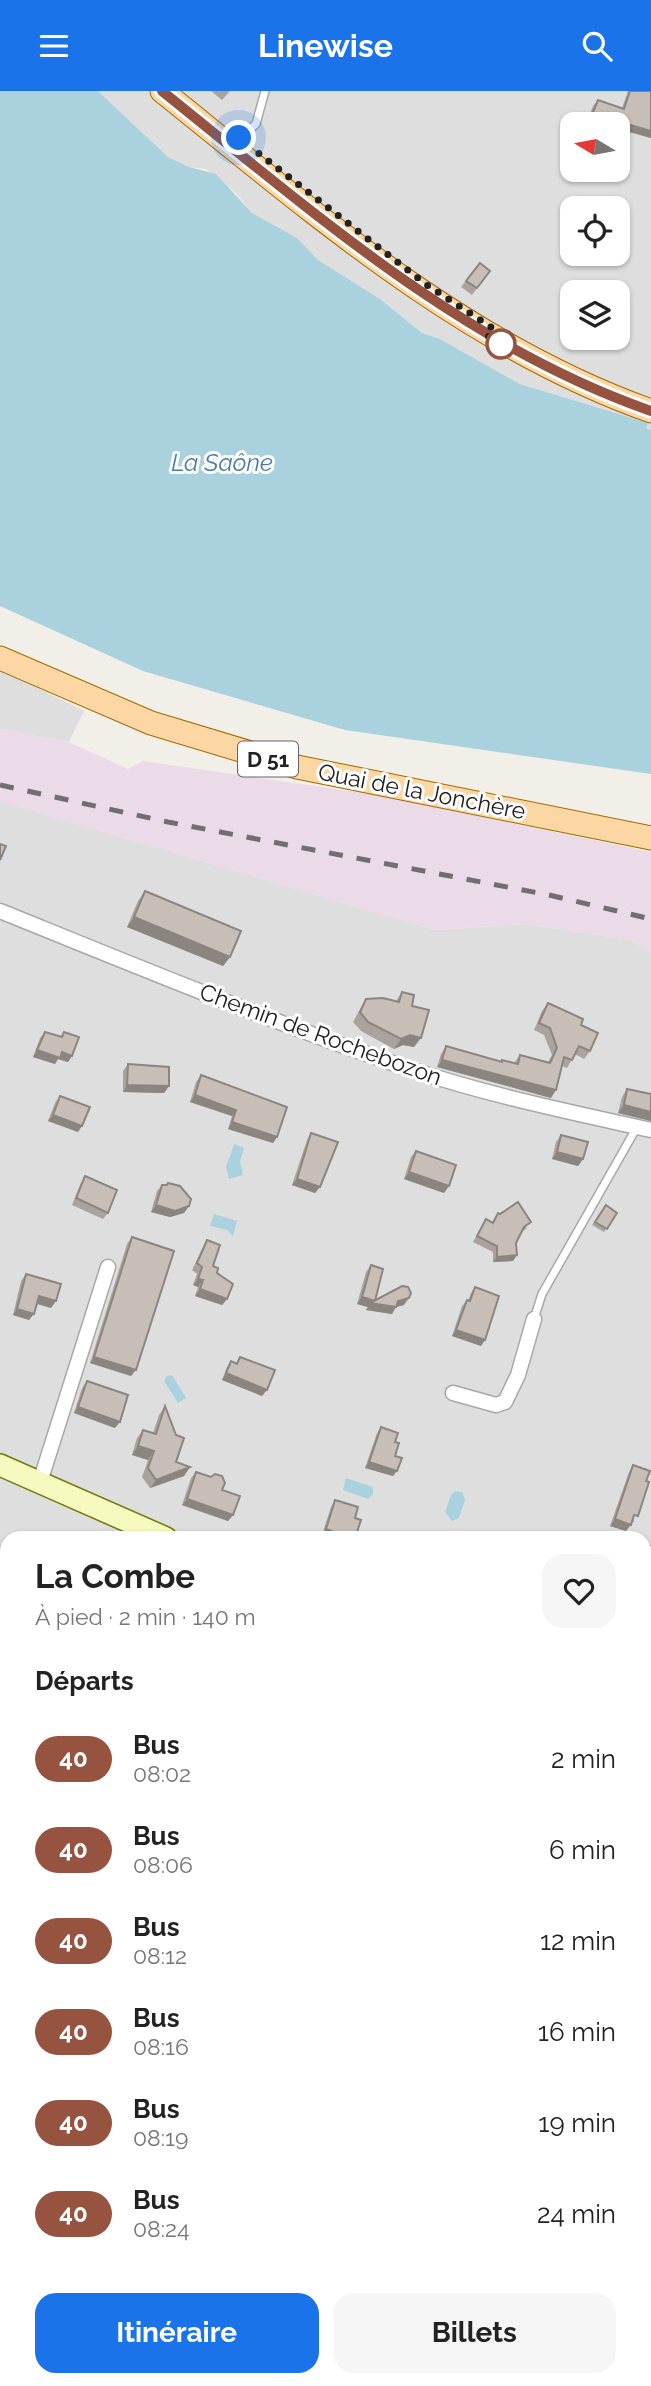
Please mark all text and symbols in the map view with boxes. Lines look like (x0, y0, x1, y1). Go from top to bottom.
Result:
icon: menu (35, 27, 73, 65)
text: Linewise (258, 27, 393, 64)
icon: search (578, 27, 616, 65)
north arrow (560, 112, 630, 182)
map controls (560, 112, 630, 350)
your location (221, 120, 256, 155)
button: locate (560, 196, 630, 266)
button: layers (560, 280, 630, 350)
unlabelled marker (486, 329, 516, 359)
water label: La Saône (171, 448, 273, 477)
road number: D 51 (238, 741, 298, 777)
street label: Quai de la Jonchère (316, 758, 528, 824)
street label: Chemin de Rochebozon (196, 978, 446, 1090)
button: heart (542, 1554, 616, 1628)
text: La Combe (35, 1557, 195, 1596)
text: À pied · 2 min · 140 m (35, 1603, 256, 1630)
text: Départs (35, 1666, 134, 1696)
text: Bus (133, 1730, 180, 1760)
text: 40 (59, 1744, 88, 1773)
text: 2 min (551, 1744, 616, 1774)
text: 08:02 (133, 1760, 191, 1787)
text: Bus (133, 1821, 180, 1851)
text: 40 (59, 1835, 88, 1864)
text: 6 min (549, 1835, 616, 1865)
text: 08:06 (133, 1851, 193, 1878)
text: Bus (133, 1912, 180, 1942)
text: 40 (59, 1926, 88, 1955)
text: 12 min (540, 1926, 616, 1956)
text: 08:12 (133, 1942, 187, 1969)
text: Bus (133, 2003, 180, 2033)
text: 40 (59, 2017, 88, 2046)
text: 16 min (538, 2017, 616, 2047)
text: 08:16 (133, 2033, 189, 2060)
text: Bus (133, 2094, 180, 2124)
text: 40 (59, 2108, 88, 2137)
text: 19 min (538, 2108, 616, 2138)
text: 08:19 (133, 2124, 188, 2151)
text: Bus (133, 2185, 180, 2215)
text: 40 (59, 2199, 88, 2228)
text: 24 min (537, 2199, 616, 2229)
text: 08:24 (133, 2215, 190, 2242)
button: Itinéraire (35, 2293, 319, 2373)
button: Billets (333, 2293, 616, 2373)

